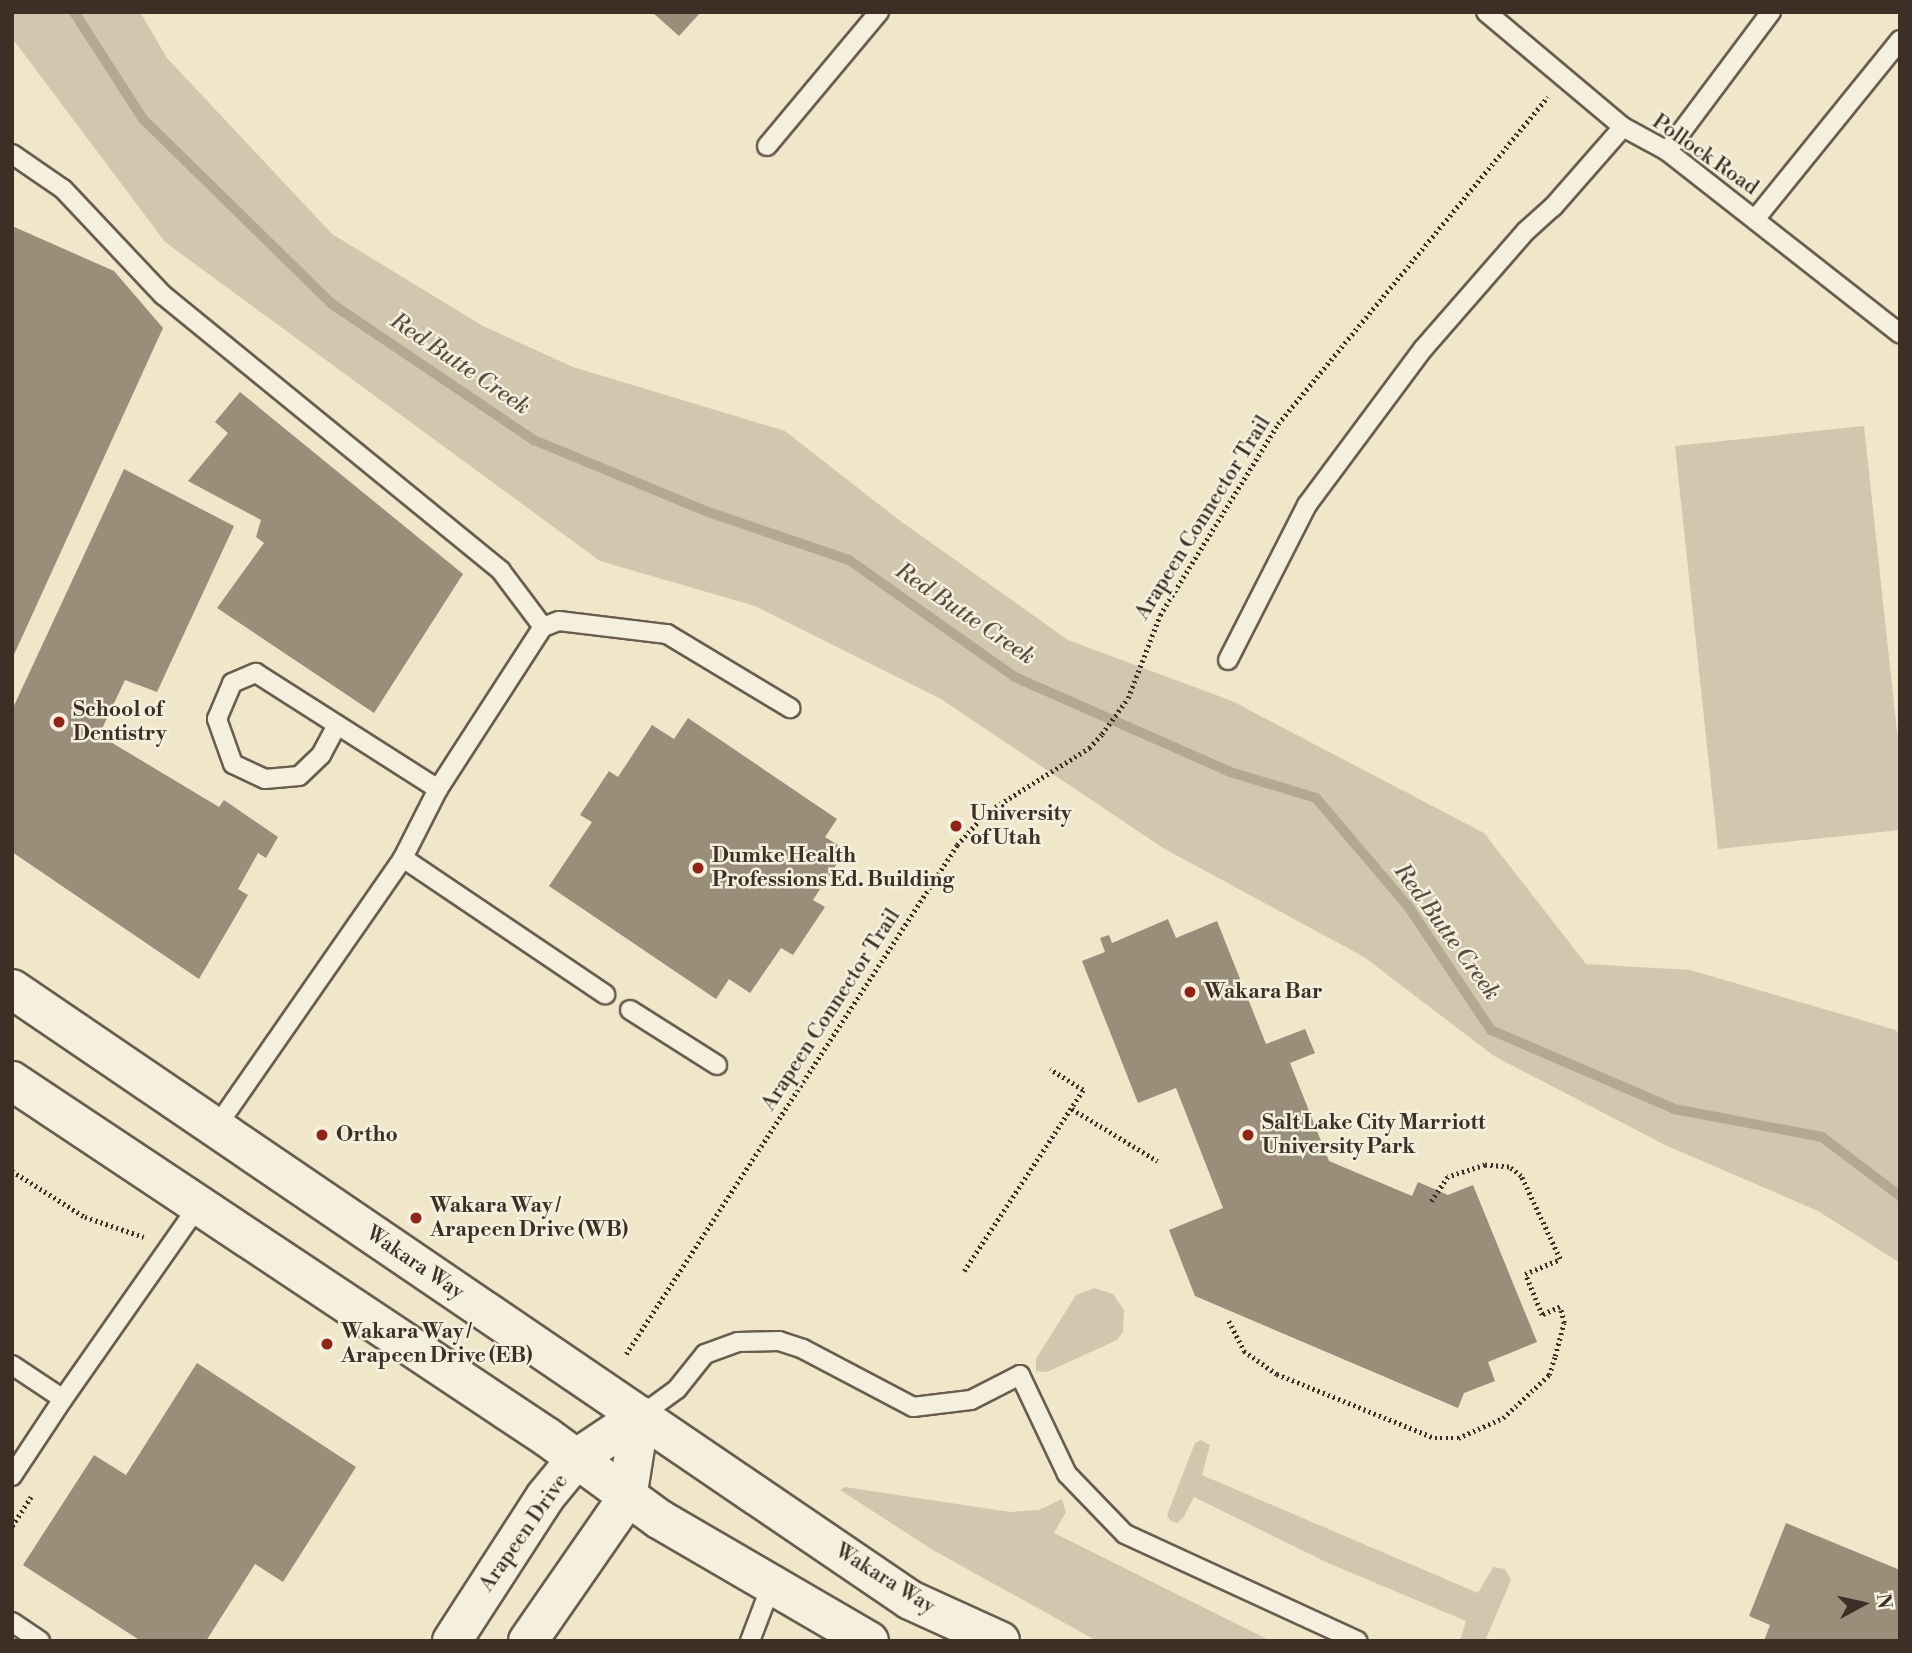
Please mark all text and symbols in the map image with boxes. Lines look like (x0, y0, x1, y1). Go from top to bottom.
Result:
street label: Pollock Road (1647, 109, 1763, 201)
water label: Red Butte Creek (385, 307, 535, 421)
street label: Arapeen Connector Trail (1130, 411, 1276, 625)
water label: Red Butte Creek (890, 557, 1040, 671)
place label: School of Dentistry (73, 697, 167, 747)
marker: School of Dentistry (51, 714, 67, 730)
place label: University of Utah (970, 801, 1071, 851)
marker: University of Utah (948, 818, 964, 834)
place label: Dumke Health Professions Ed. Building (712, 843, 954, 893)
water label: Red Butte Creek (1388, 858, 1506, 1006)
marker: Dumke Health Professions Ed. Building (690, 860, 706, 876)
street label: Arapeen Connector Trail (756, 904, 906, 1116)
place label: Wakara Bar (1204, 979, 1323, 1005)
marker: Wakara Bar (1182, 984, 1198, 1000)
place label: Salt Lake City Marriott University Park (1262, 1110, 1485, 1160)
place label: Ortho (336, 1122, 398, 1148)
marker: Ortho (314, 1127, 330, 1143)
marker: Salt Lake City Marriott University Park (1240, 1127, 1256, 1143)
place label: Wakara Way / Arapeen Drive (WB) (430, 1193, 628, 1243)
marker: Wakara Way / Arapeen Drive (WB) (408, 1210, 424, 1226)
street label: Wakara Way (361, 1221, 469, 1305)
place label: Wakara Way / Arapeen Drive (EB) (341, 1319, 532, 1369)
marker: Wakara Way / Arapeen Drive (EB) (319, 1336, 335, 1352)
street label: Arapeen Drive (474, 1469, 574, 1597)
street label: Wakara Way (830, 1538, 940, 1620)
north arrow (1828, 1569, 1898, 1639)
text: N (1871, 1592, 1897, 1610)

